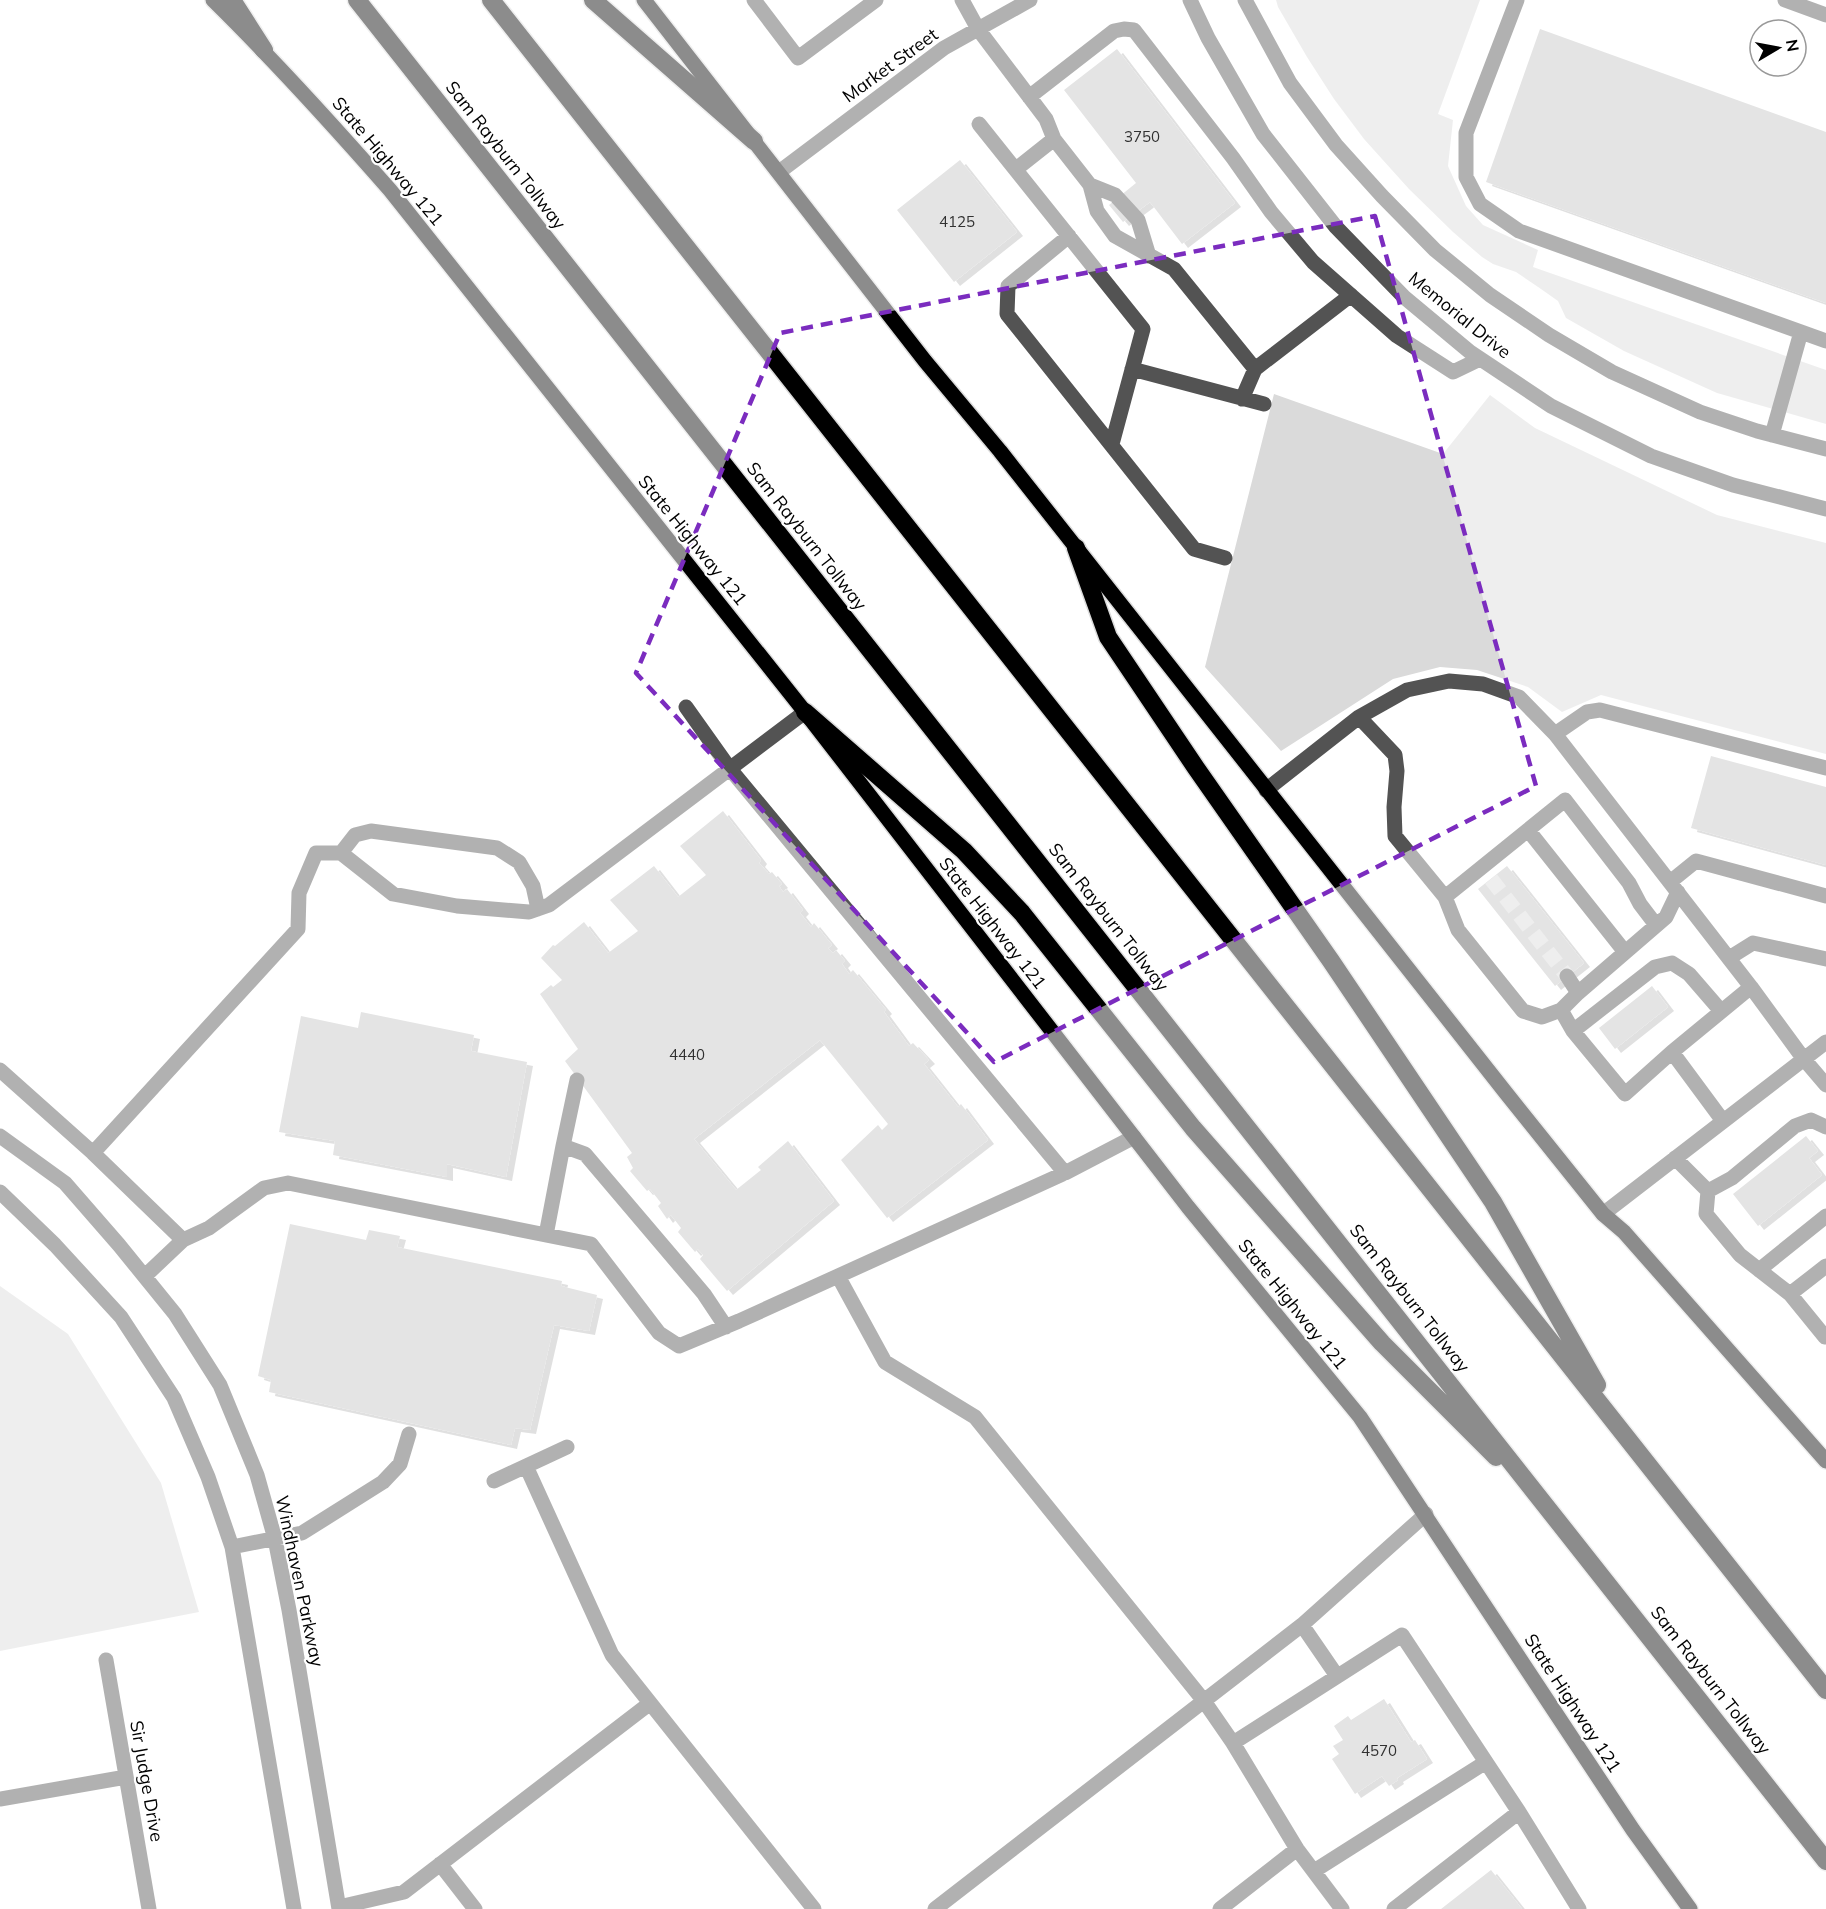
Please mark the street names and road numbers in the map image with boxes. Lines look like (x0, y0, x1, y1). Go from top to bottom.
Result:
street label: Market Street (838, 23, 942, 107)
street label: Sam Rayburn Tollway (441, 76, 571, 234)
street label: State Highway 121 (327, 92, 449, 230)
street label: Memorial Drive (1404, 267, 1516, 363)
street label: Sam Rayburn Tollway (742, 457, 872, 615)
street label: State Highway 121 (633, 470, 753, 610)
street label: Sam Rayburn Tollway (1044, 838, 1174, 996)
street label: State Highway 121 (934, 852, 1052, 994)
street label: Sam Rayburn Tollway (1345, 1219, 1475, 1377)
street label: State Highway 121 (1233, 1234, 1353, 1374)
street label: Windhaven Parkway (271, 1493, 329, 1669)
street label: Sam Rayburn Tollway (1646, 1601, 1776, 1759)
street label: State Highway 121 (1519, 1629, 1627, 1777)
street label: Sir Judge Drive (125, 1719, 169, 1843)

